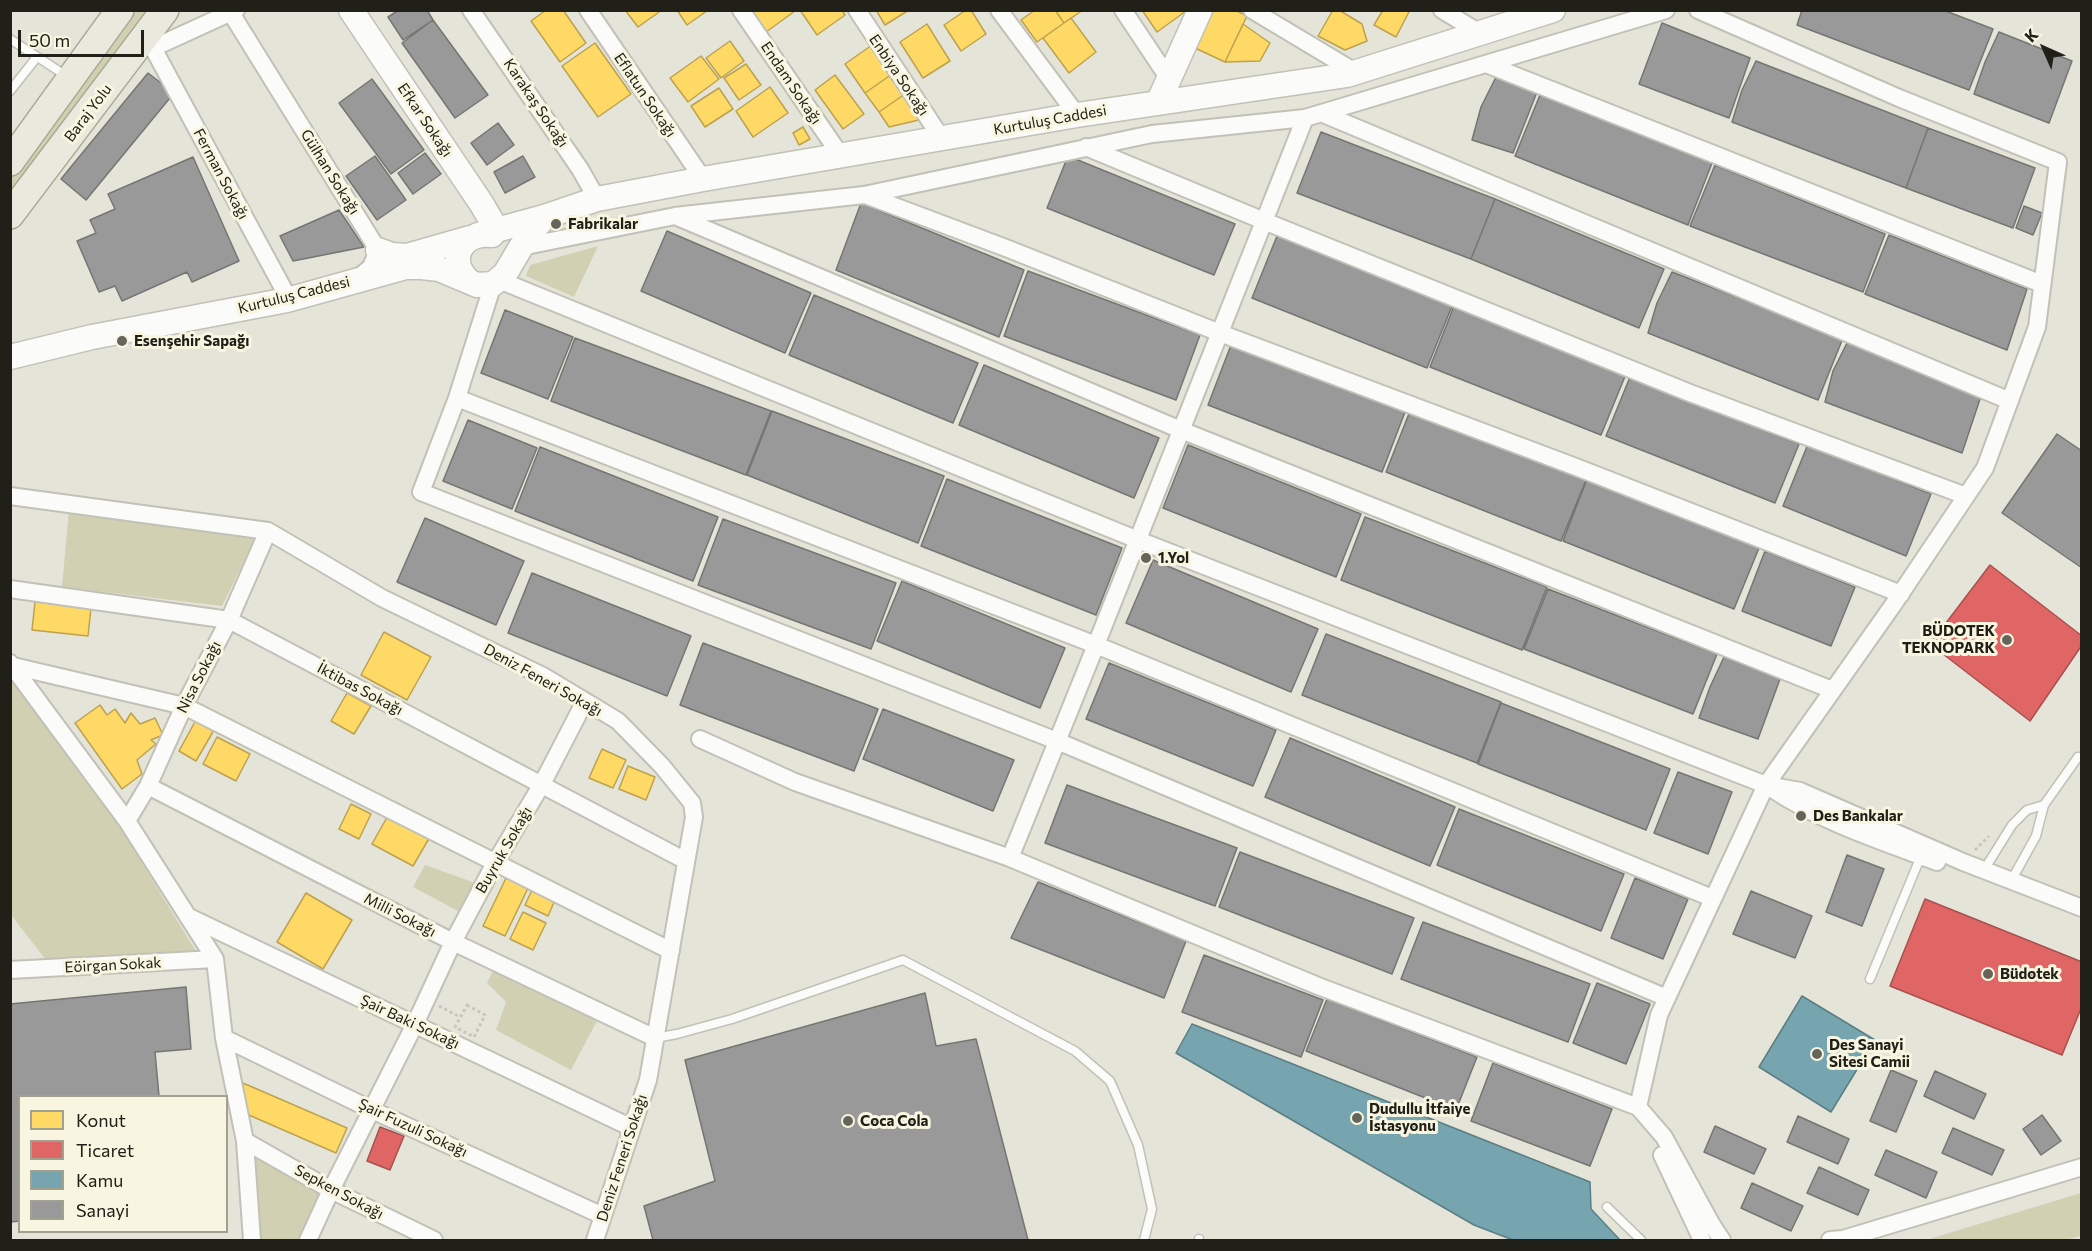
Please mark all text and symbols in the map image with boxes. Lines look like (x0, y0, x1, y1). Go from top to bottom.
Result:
scale bar (21, 18, 147, 56)
north arrow (2014, 18, 2074, 78)
text: K (2020, 24, 2042, 46)
text: 50 m (29, 29, 70, 51)
street label: Enbiya Sokağı (865, 31, 933, 119)
street label: Endam Sokağı (757, 38, 825, 128)
street label: Eflatun Sokağı (610, 49, 680, 141)
street label: Karakaş Sokağı (500, 55, 572, 151)
street label: Efkar Sokağı (394, 80, 456, 160)
street label: Baraj Yolu (61, 81, 115, 145)
street label: Kurtuluş Caddesi (992, 101, 1108, 139)
street label: Ferman Sokağı (190, 125, 252, 223)
street label: Gülhan Sokağı (297, 126, 363, 218)
place label: Fabrikalar (568, 215, 638, 233)
marker: Fabrikalar (549, 217, 563, 231)
street label: Kurtuluş Caddesi (236, 272, 352, 318)
place label: Esenşehir Sapağı (134, 332, 249, 350)
marker: Esenşehir Sapağı (115, 334, 129, 348)
place label: 1.Yol (1158, 549, 1189, 567)
marker: 1.Yol (1139, 551, 1153, 565)
place label: BÜDOTEK TEKNOPARK (1902, 622, 1995, 657)
marker: BÜDOTEK TEKNOPARK (2000, 633, 2014, 647)
street label: Nisa Sokağı (173, 638, 225, 716)
street label: Deniz Feneri Sokağı (481, 640, 605, 720)
street label: İktibas Sokağı (314, 659, 406, 719)
street label: Buyruk Sokağı (472, 804, 536, 896)
place label: Des Bankalar (1813, 807, 1903, 825)
marker: Des Bankalar (1794, 809, 1808, 823)
street label: Milli Sokağı (361, 889, 439, 941)
street label: Eöirgan Sokak (64, 953, 162, 977)
place label: Büdotek (2000, 965, 2059, 983)
marker: Büdotek (1981, 967, 1995, 981)
street label: Şair Baki Sokağı (358, 991, 462, 1053)
place label: Des Sanayi Sitesi Camii (1829, 1036, 1910, 1071)
marker: Des Sanayi Sitesi Camii (1810, 1047, 1824, 1061)
street label: Deniz Feneri Sokağı (593, 1092, 651, 1224)
legend (18, 1095, 228, 1233)
street label: Şair Fuzuli Sokağı (356, 1095, 470, 1161)
place label: Dudullu İtfaiye İstasyonu (1369, 1100, 1470, 1135)
text: Konut (76, 1109, 126, 1131)
marker: Dudullu İtfaiye İstasyonu (1350, 1111, 1364, 1125)
place label: Coca Cola (860, 1112, 928, 1130)
marker: Coca Cola (841, 1114, 855, 1128)
text: Ticaret (76, 1139, 134, 1161)
street label: Sepken Sokağı (291, 1161, 387, 1223)
text: Kamu (76, 1169, 123, 1191)
text: Sanayi (76, 1199, 129, 1221)

